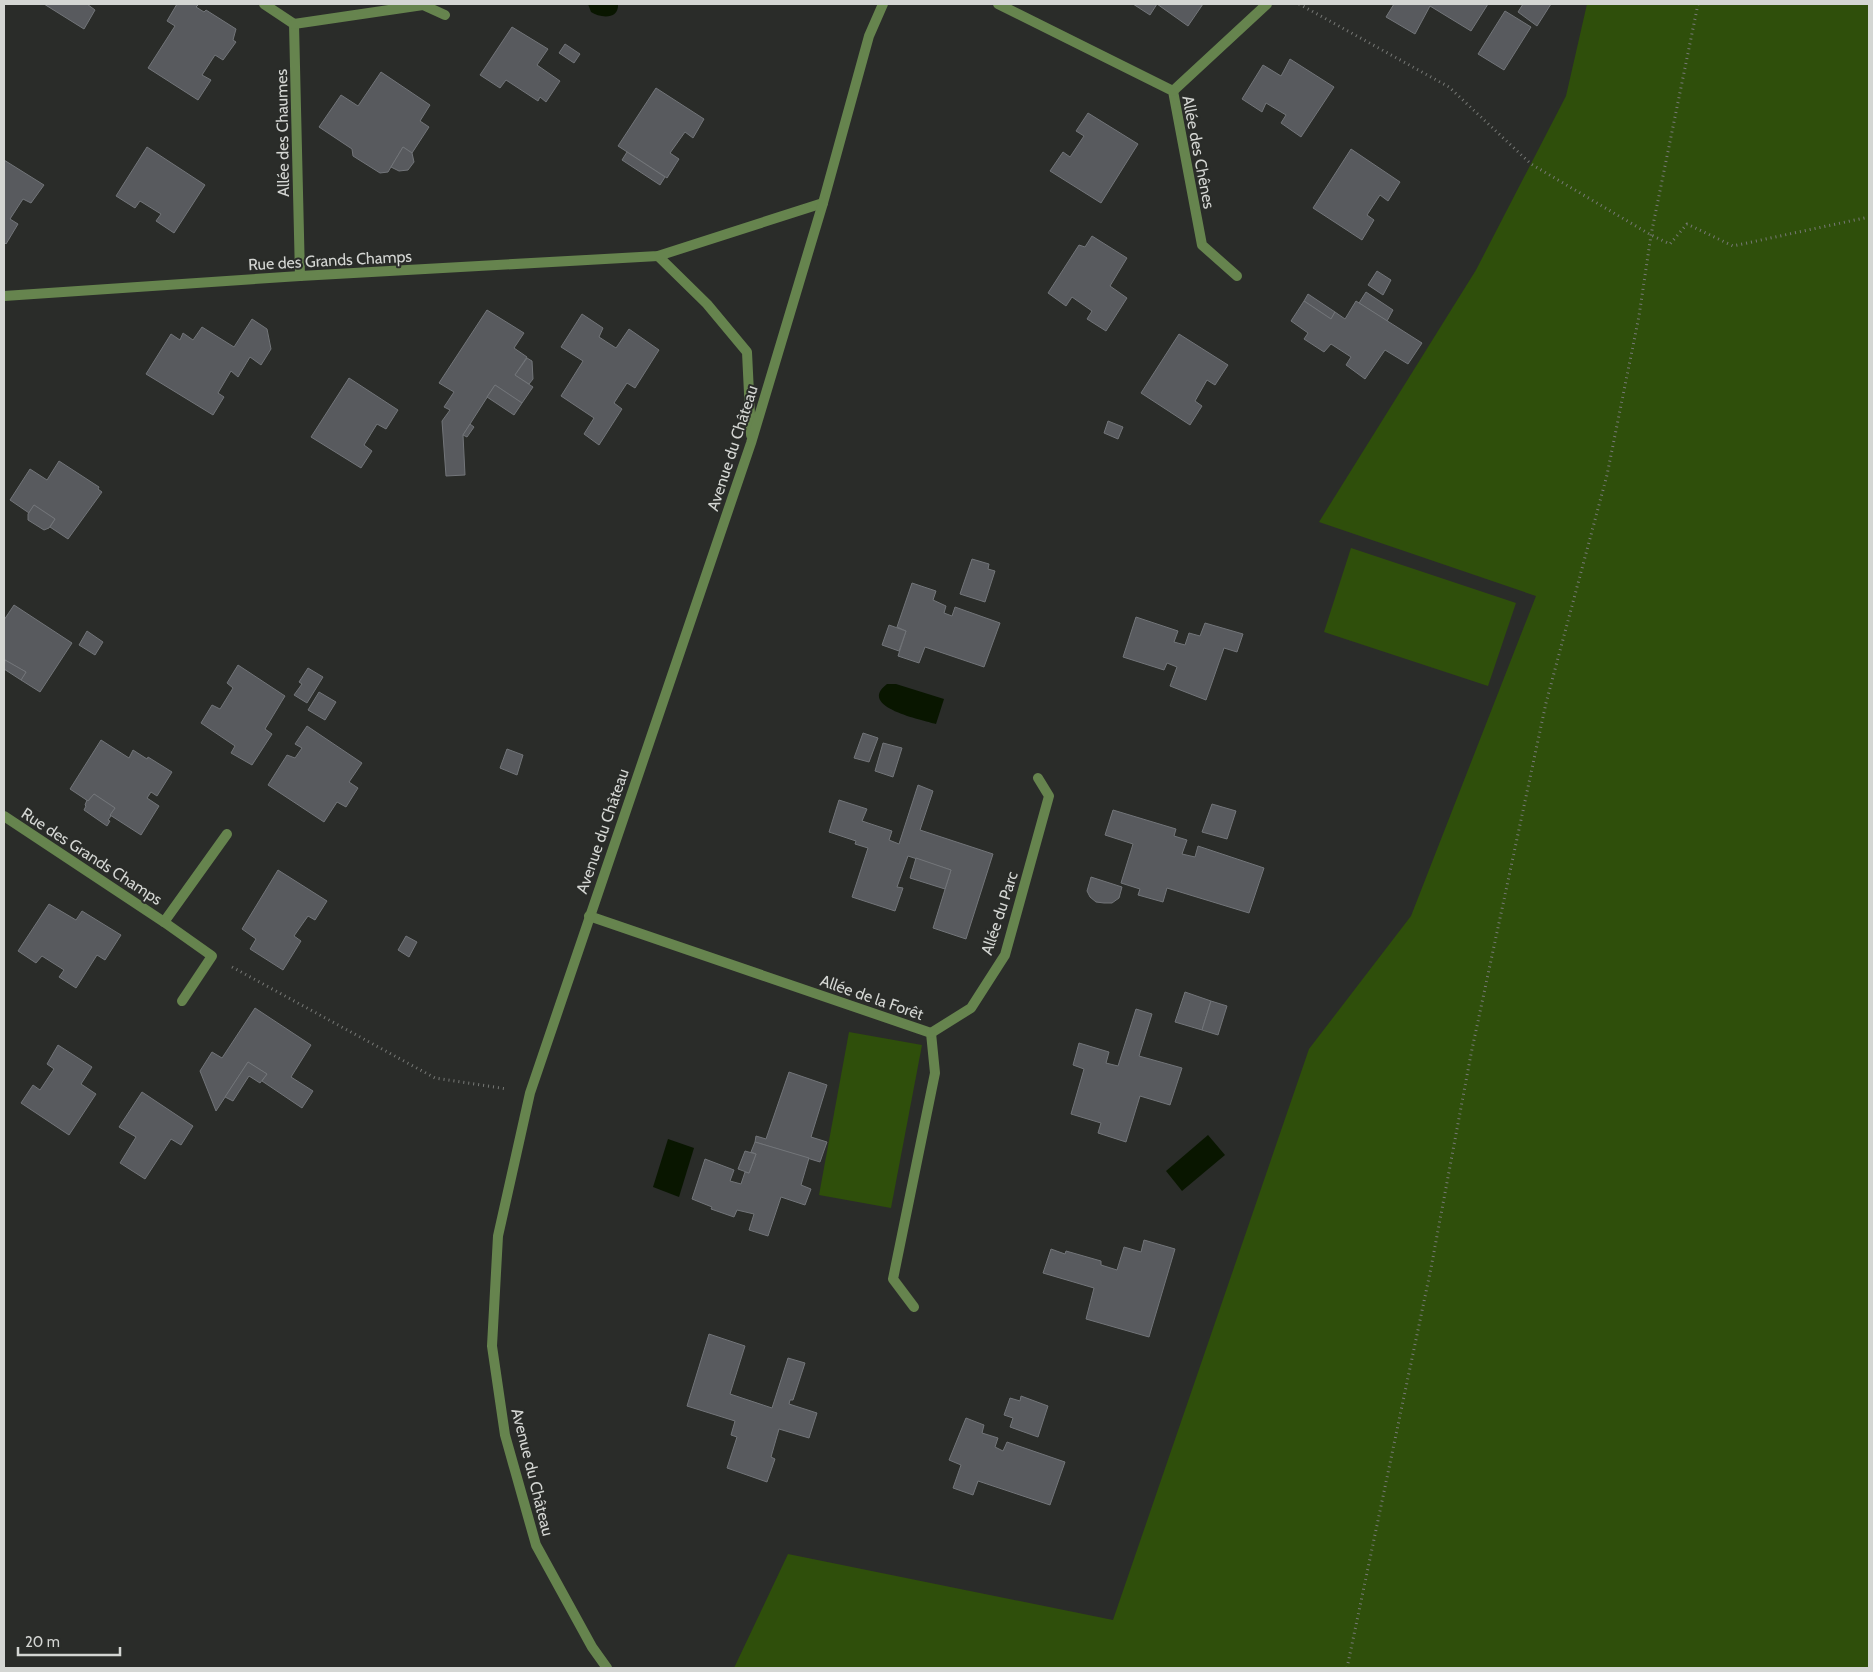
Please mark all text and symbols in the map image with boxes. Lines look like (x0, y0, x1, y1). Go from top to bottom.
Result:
street label: Allée des Chaumes (272, 68, 293, 197)
street label: Allée des Chênes (1178, 94, 1219, 211)
street label: Rue des Grands Champs (248, 247, 413, 274)
street label: Avenue du Château (703, 383, 762, 513)
street label: Avenue du Château (572, 766, 633, 896)
street label: Rue des Grands Champs (18, 804, 166, 909)
street label: Allée du Parc (977, 869, 1022, 957)
street label: Allée de la Forêt (818, 971, 926, 1024)
street label: Avenue du Château (507, 1406, 558, 1538)
scale bar (18, 1624, 120, 1656)
text: 20 m (25, 1633, 60, 1651)

